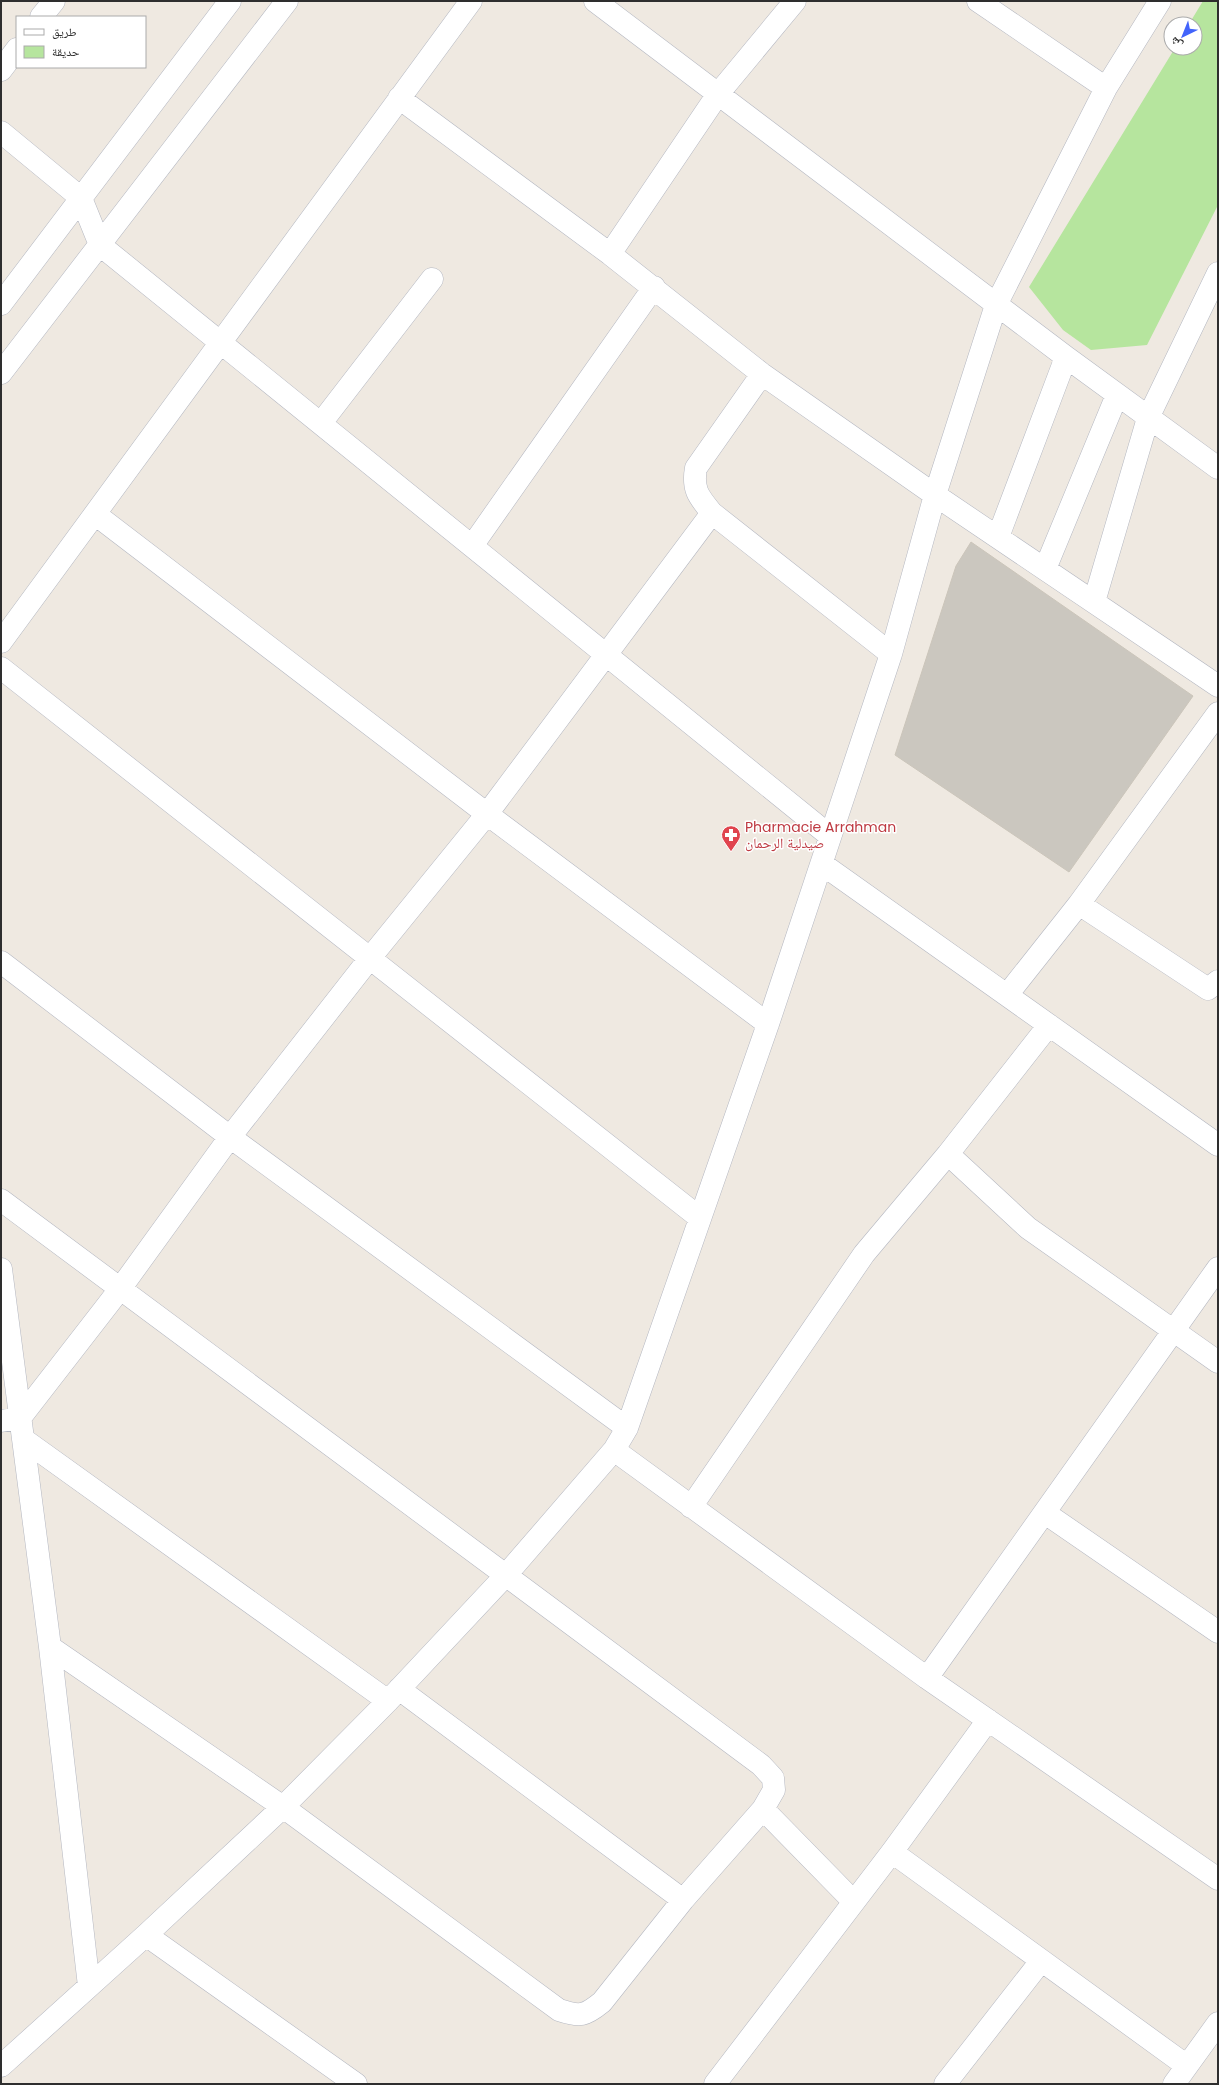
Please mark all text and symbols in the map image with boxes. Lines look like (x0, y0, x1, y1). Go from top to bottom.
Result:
legend (16, 16, 146, 68)
north arrow (1163, 16, 1203, 56)
text: طريق (52, 23, 77, 40)
text: ش (1166, 33, 1186, 53)
text: حديقة (52, 43, 80, 60)
place label: Pharmacie Arrahman صيدلية الرحمان (745, 817, 896, 853)
pharmacy icon: Pharmacie Arrahman صيدلية الرحمان (720, 824, 742, 852)

